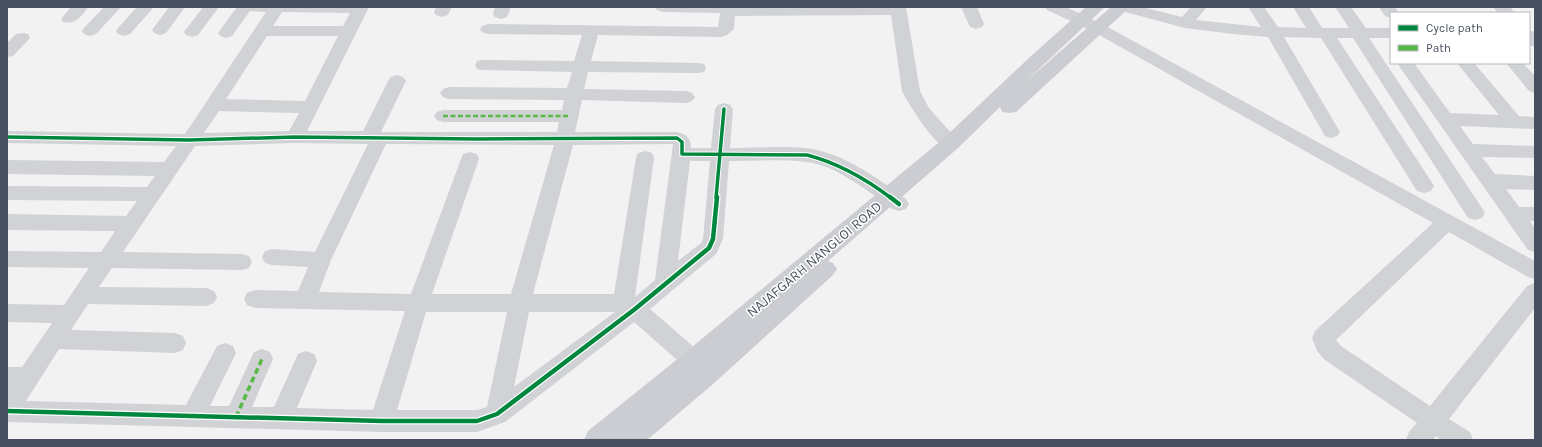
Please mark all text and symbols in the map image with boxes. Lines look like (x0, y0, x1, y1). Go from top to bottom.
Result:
legend (1390, 12, 1530, 64)
text: Cycle path (1426, 21, 1483, 35)
text: Path (1426, 41, 1451, 55)
street label: NAJAFGARH NANGLOI ROAD (743, 198, 885, 321)

